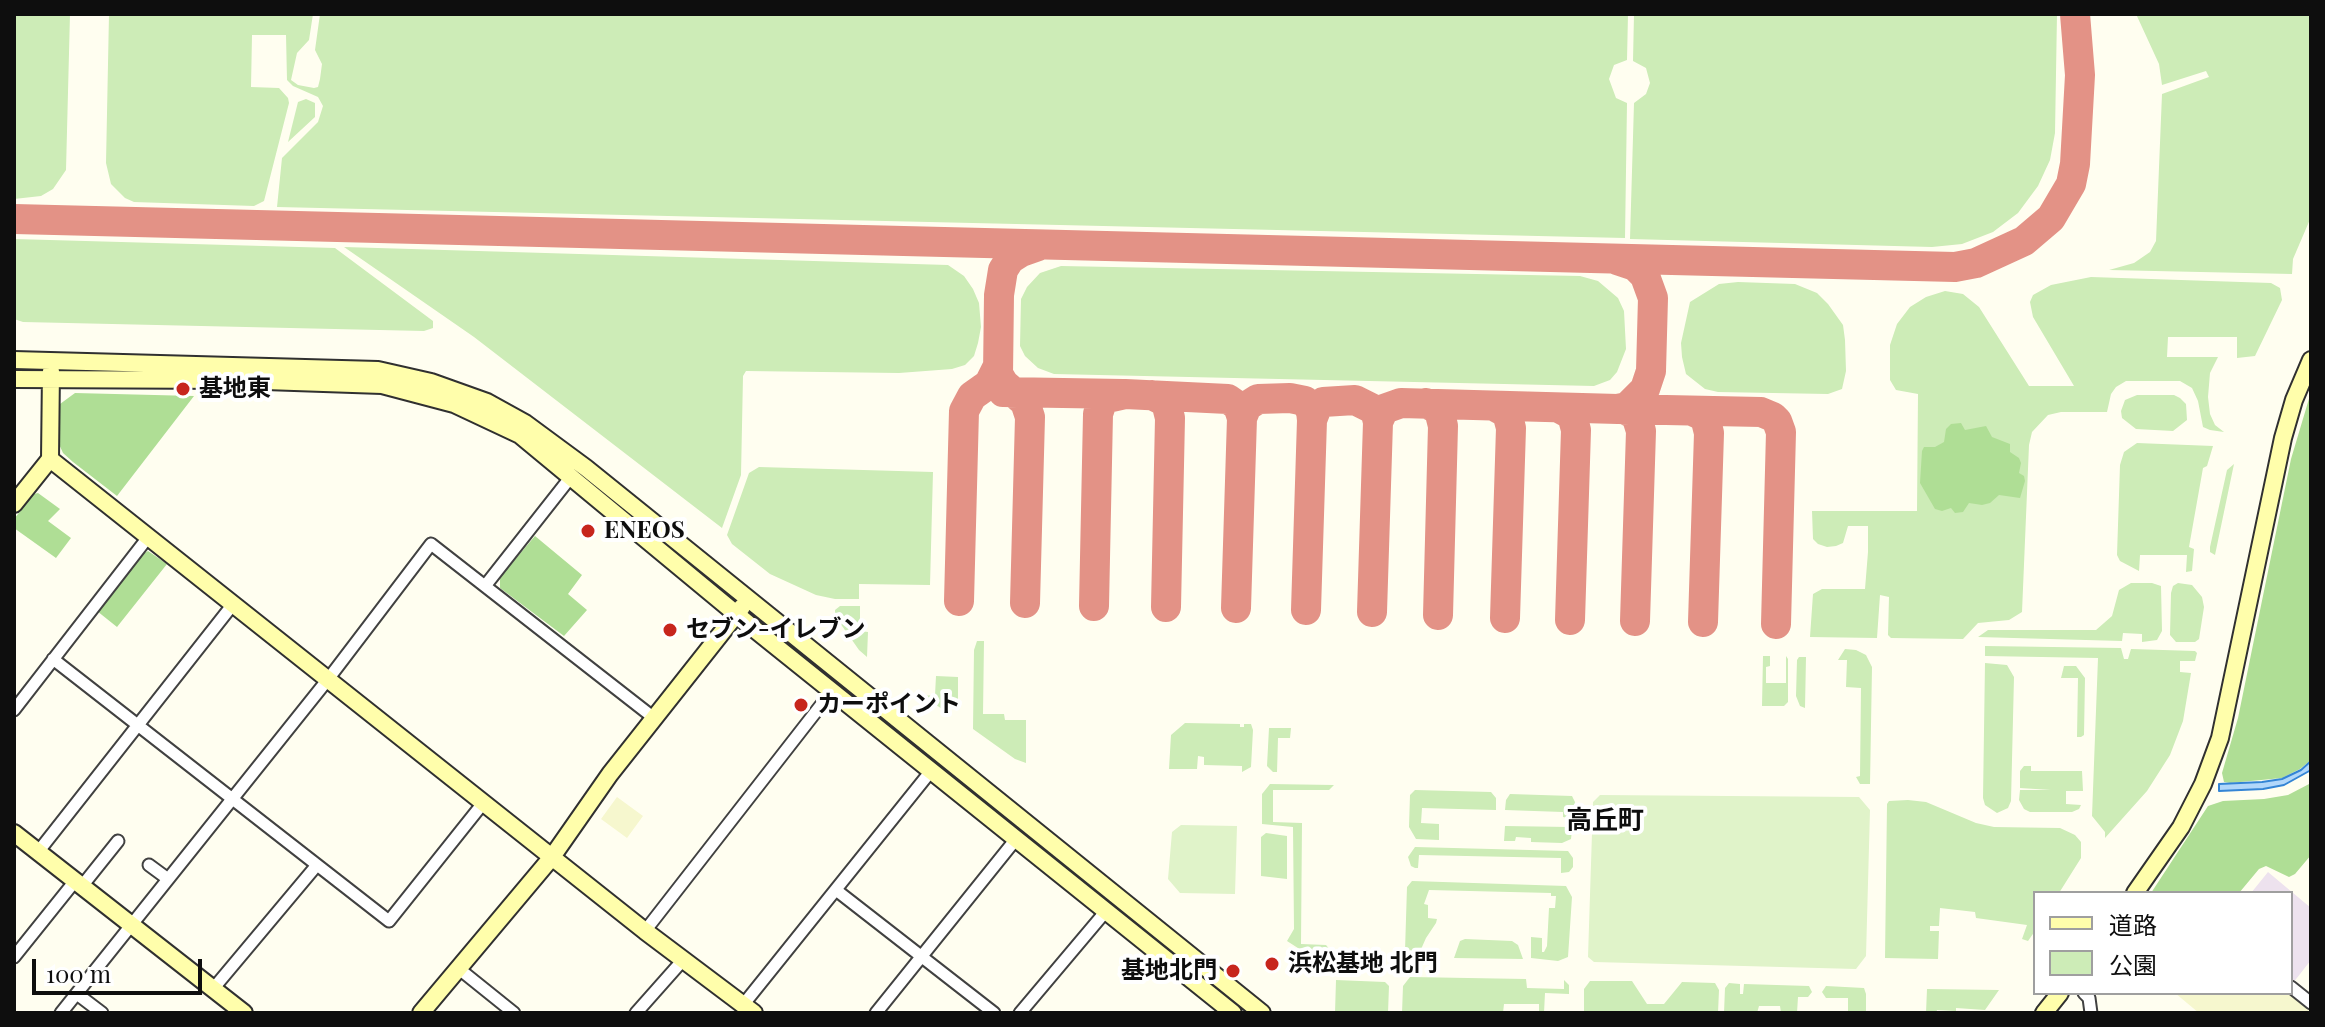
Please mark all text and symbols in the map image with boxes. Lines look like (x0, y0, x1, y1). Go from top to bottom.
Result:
place label: 基地東 (199, 375, 271, 403)
marker: 基地東 (174, 380, 192, 398)
place label: ENEOS (604, 517, 685, 545)
marker: ENEOS (579, 522, 597, 540)
place label: セブン-イレブン (686, 616, 866, 644)
marker: セブン-イレブン (661, 621, 679, 639)
place label: カーポイント (817, 691, 961, 719)
marker: カーポイント (792, 696, 810, 714)
district label: 高丘町 (1566, 805, 1644, 837)
legend (2033, 891, 2293, 995)
text: 道路 (2109, 908, 2157, 940)
scale bar (36, 943, 206, 993)
text: 公園 (2109, 948, 2157, 980)
place label: 浜松基地 北門 (1288, 950, 1438, 978)
marker: 浜松基地 北門 (1263, 955, 1281, 973)
text: 100 m (46, 957, 111, 989)
place label: 基地北門 (1121, 957, 1217, 985)
marker: 基地北門 (1224, 962, 1242, 980)

